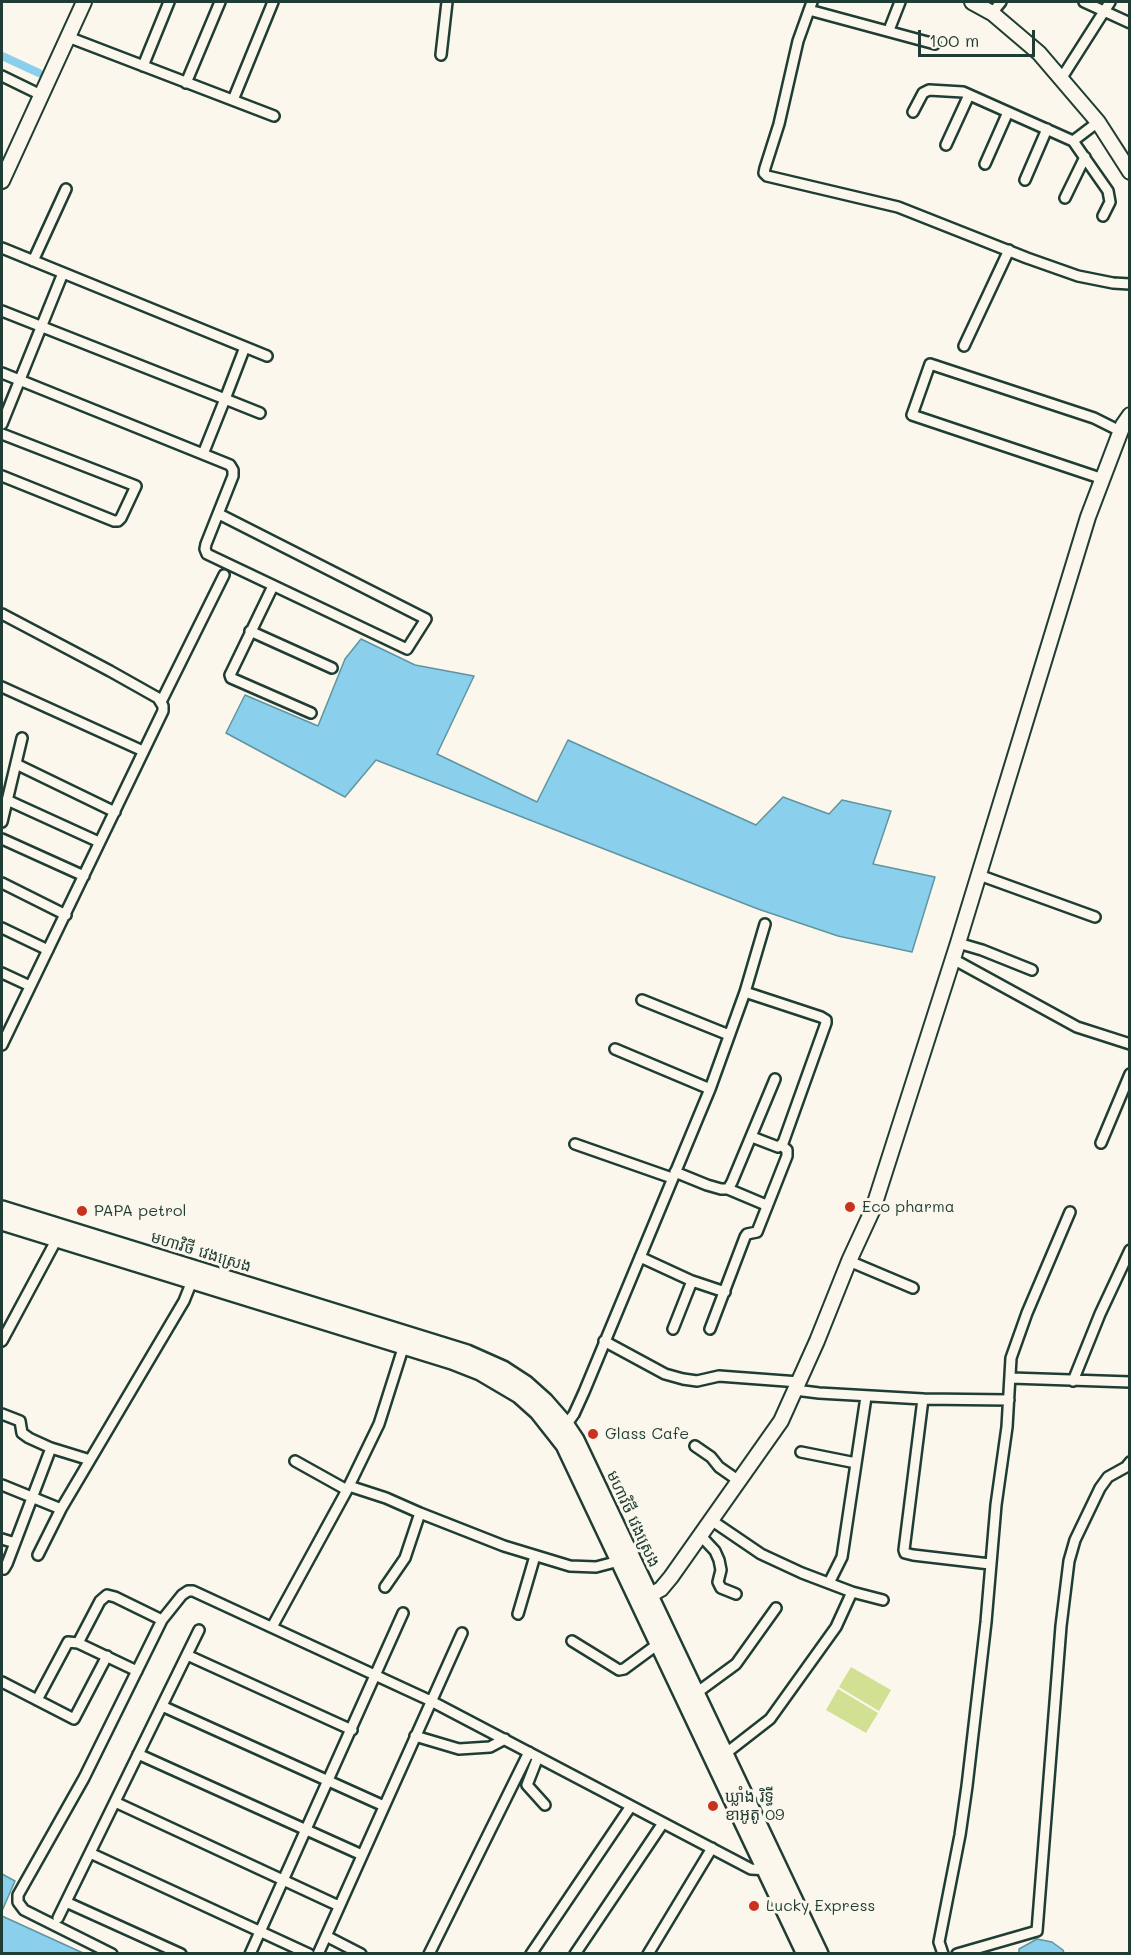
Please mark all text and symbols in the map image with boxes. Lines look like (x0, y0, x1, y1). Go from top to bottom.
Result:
scale bar (921, 18, 1038, 56)
text: 100 m (929, 28, 979, 52)
place label: Eco pharma (862, 1197, 955, 1217)
marker: Eco pharma (843, 1200, 857, 1214)
place label: PAPA petrol (94, 1201, 187, 1221)
marker: PAPA petrol (75, 1204, 89, 1218)
street label: មហាវិថី វេងស្រេង (148, 1228, 254, 1276)
place label: Glass Cafe (605, 1424, 689, 1444)
marker: Glass Cafe (586, 1427, 600, 1441)
street label: មហាវិថី វេងស្រេង (602, 1468, 664, 1570)
place label: ឃ្លាំង រិទ្ធី ខាអូតូ 09 (725, 1787, 785, 1825)
marker: ឃ្លាំង រិទ្ធី ខាអូតូ 09 (706, 1799, 720, 1813)
place label: Lucky Express (766, 1896, 875, 1916)
marker: Lucky Express (747, 1899, 761, 1913)

